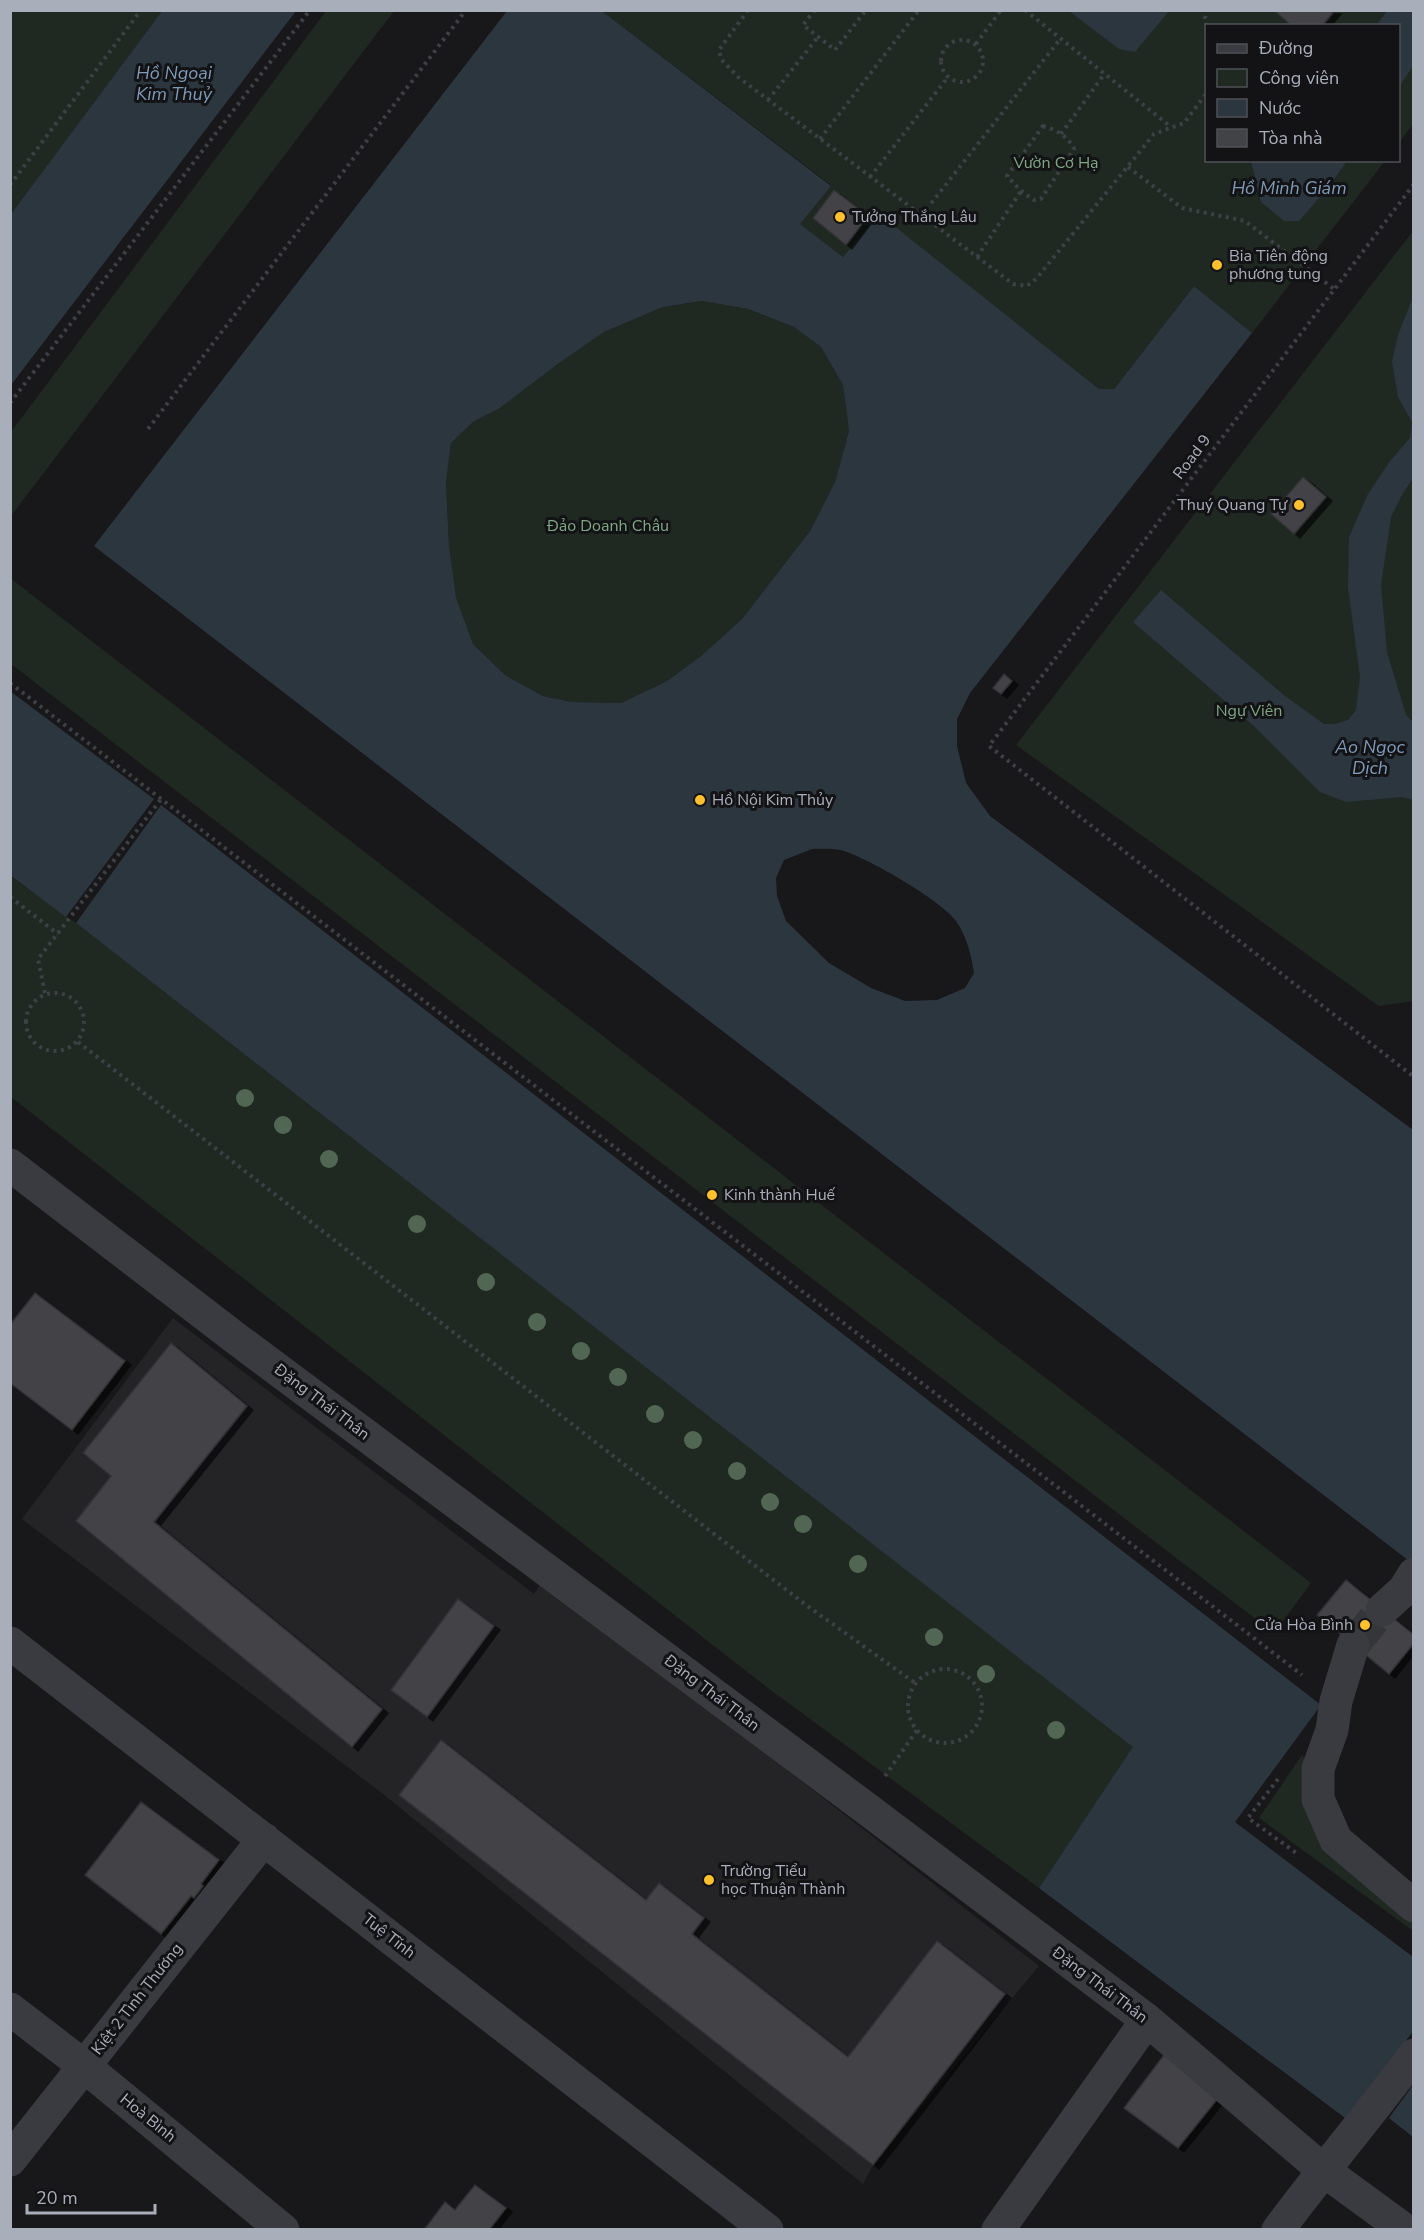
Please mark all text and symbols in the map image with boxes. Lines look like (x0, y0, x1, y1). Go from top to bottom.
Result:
legend (1205, 24, 1400, 162)
text: Đường (1258, 36, 1313, 60)
water label: Hồ Ngoại Kim Thuỷ (136, 61, 213, 106)
text: Công viên (1259, 66, 1339, 90)
text: Nước (1259, 96, 1301, 120)
text: Tòa nhà (1259, 126, 1323, 150)
park label: Vườn Cơ Hạ (1012, 152, 1099, 174)
water label: Hồ Minh Giám (1231, 176, 1347, 200)
place label: Tưởng Thắng Lâu (852, 206, 977, 228)
marker: Tưởng Thắng Lâu (833, 210, 847, 224)
place label: Bia Tiên động phương tung (1229, 245, 1328, 285)
marker: Bia Tiên động phương tung (1210, 258, 1224, 272)
street label: Road 9 (1168, 430, 1216, 484)
place label: Thuý Quang Tự (1177, 494, 1288, 516)
marker: Thuý Quang Tự (1292, 498, 1306, 512)
park label: Đảo Doanh Châu (546, 515, 669, 537)
park label: Ngự Viên (1216, 700, 1282, 722)
water label: Ao Ngọc Dịch (1334, 735, 1406, 780)
place label: Hồ Nội Kim Thủy (712, 789, 834, 811)
marker: Hồ Nội Kim Thủy (693, 793, 707, 807)
place label: Kinh thành Huế (724, 1184, 836, 1206)
marker: Kinh thành Huế (705, 1188, 719, 1202)
street label: Đặng Thái Thân (269, 1358, 374, 1445)
place label: Cửa Hòa Bình (1254, 1614, 1353, 1636)
marker: Cửa Hòa Bình (1358, 1618, 1372, 1632)
street label: Đặng Thái Thân (659, 1649, 764, 1736)
place label: Trường Tiểu học Thuận Thành (721, 1860, 845, 1900)
marker: Trường Tiểu học Thuận Thành (702, 1873, 716, 1887)
street label: Tuệ Tĩnh (358, 1908, 420, 1964)
street label: Kiệt 2 Tình Thương (86, 1939, 188, 2059)
street label: Đặng Thái Thân (1047, 1941, 1152, 2028)
street label: Hoà Bình (115, 2089, 181, 2147)
scale bar (27, 2177, 154, 2215)
text: 20 m (36, 2186, 78, 2210)

